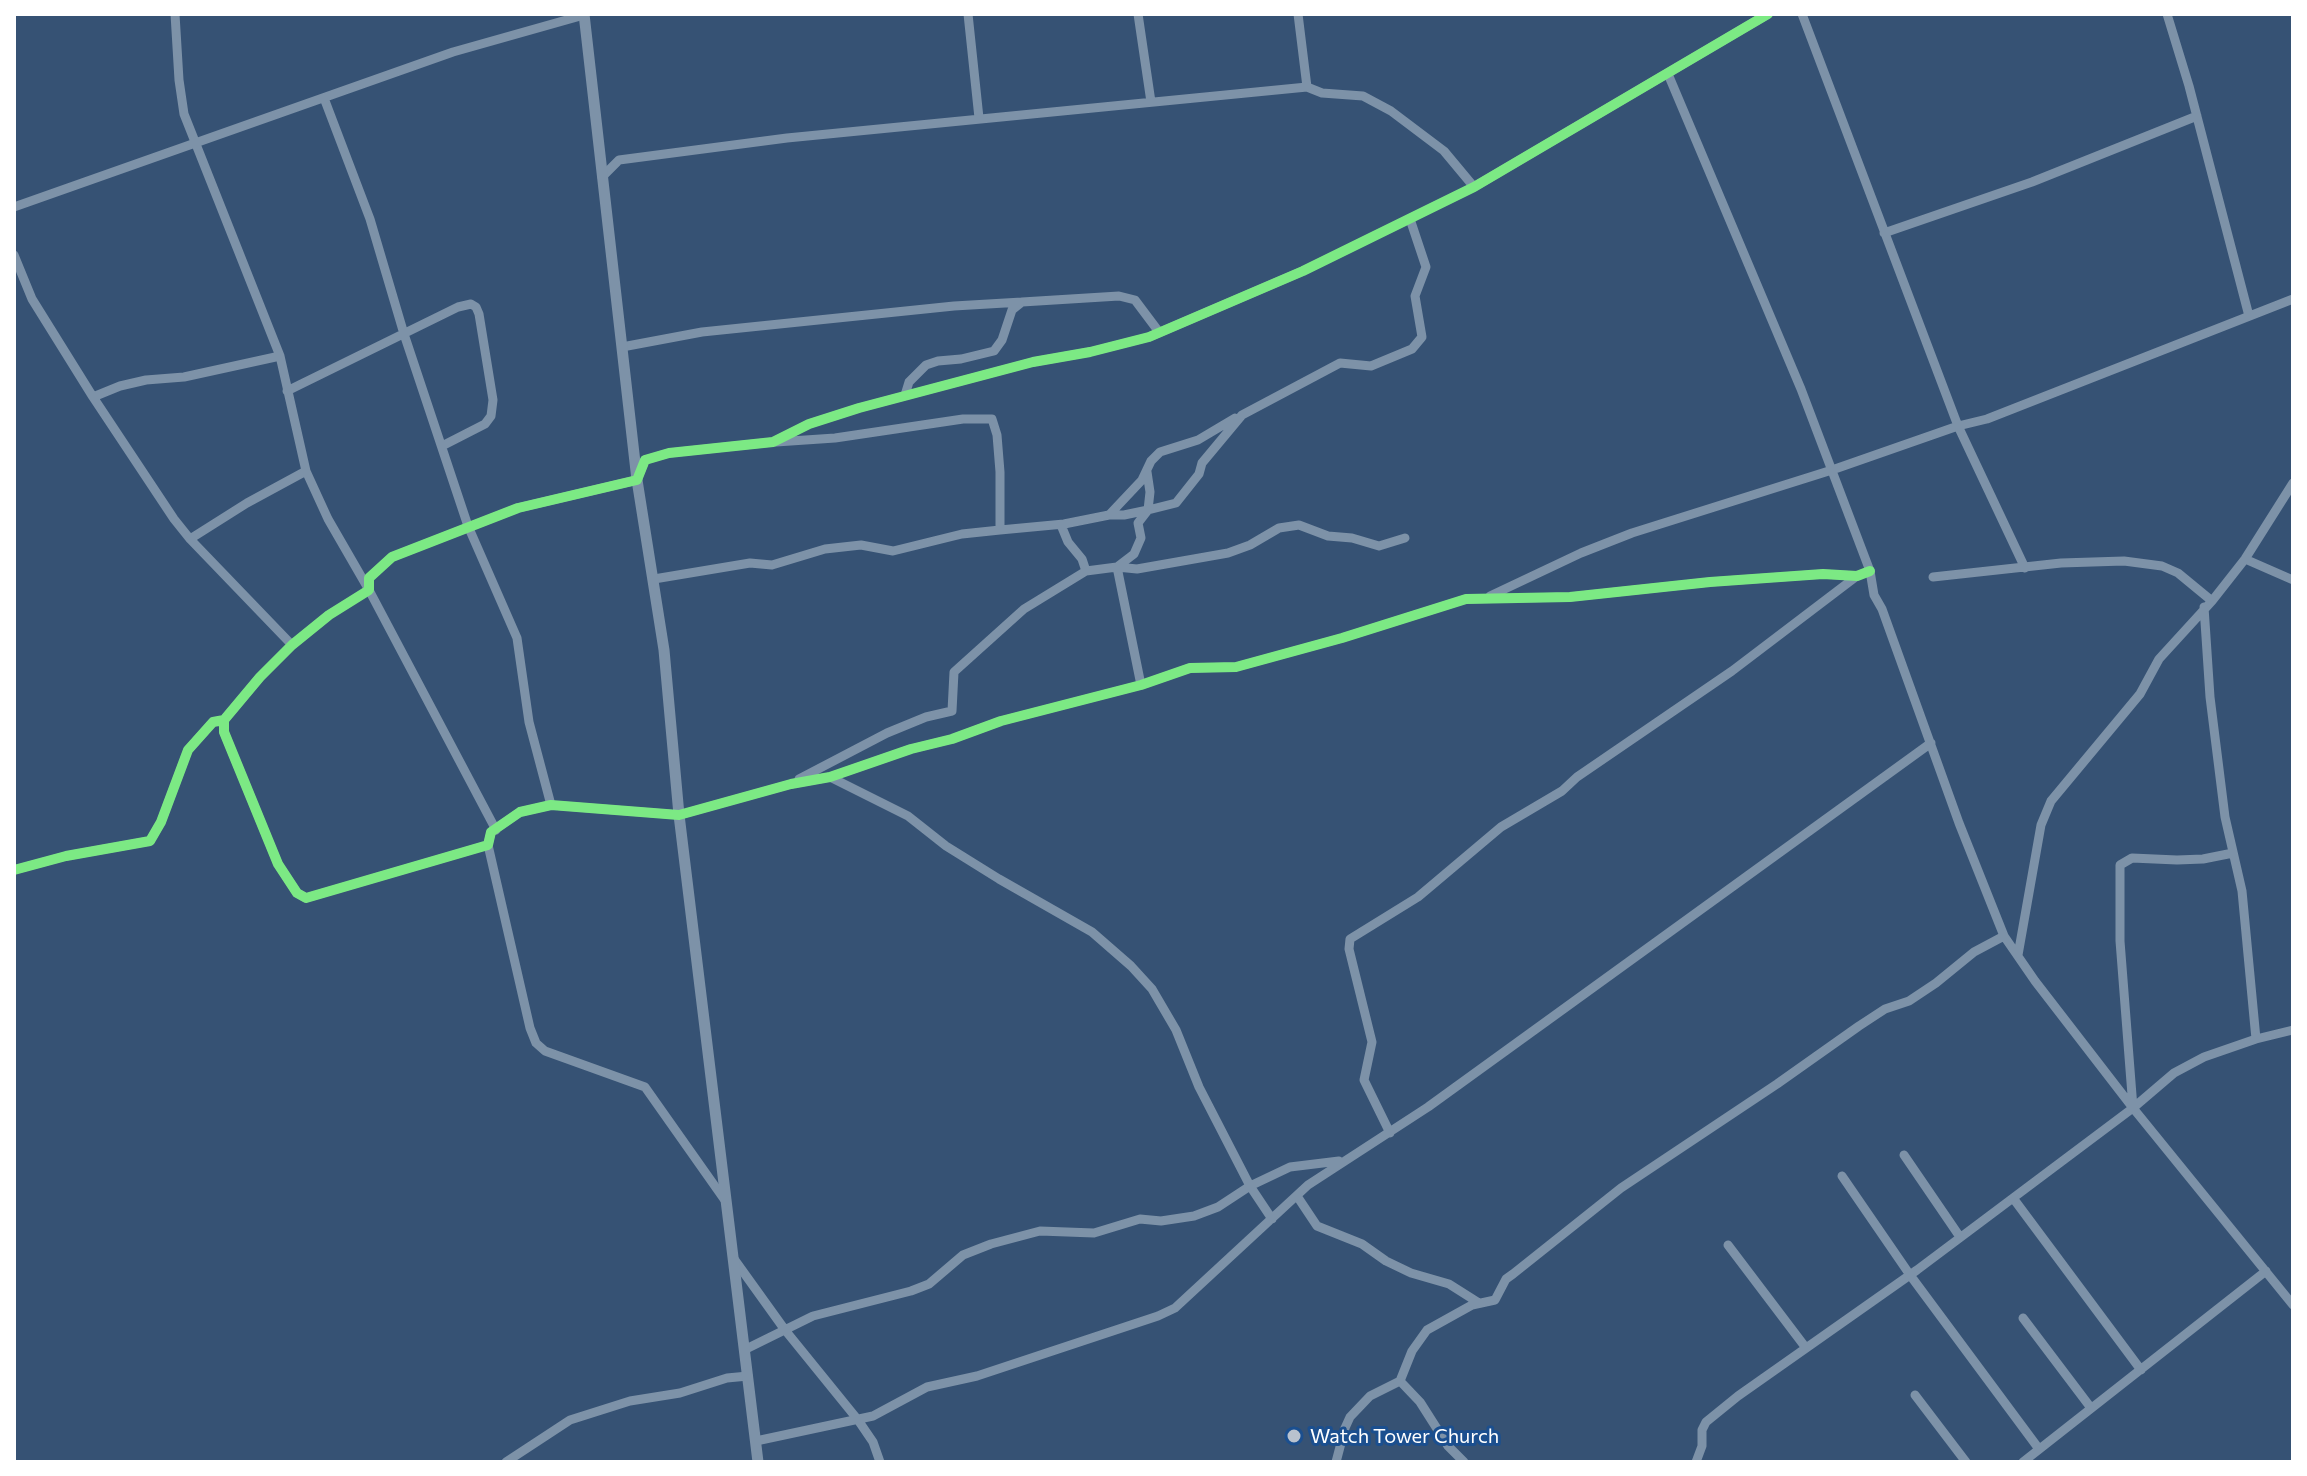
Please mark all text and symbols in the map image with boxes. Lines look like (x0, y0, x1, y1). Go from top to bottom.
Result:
place label: Watch Tower Church (1310, 1424, 1499, 1448)
marker: Watch Tower Church (1285, 1427, 1303, 1445)

